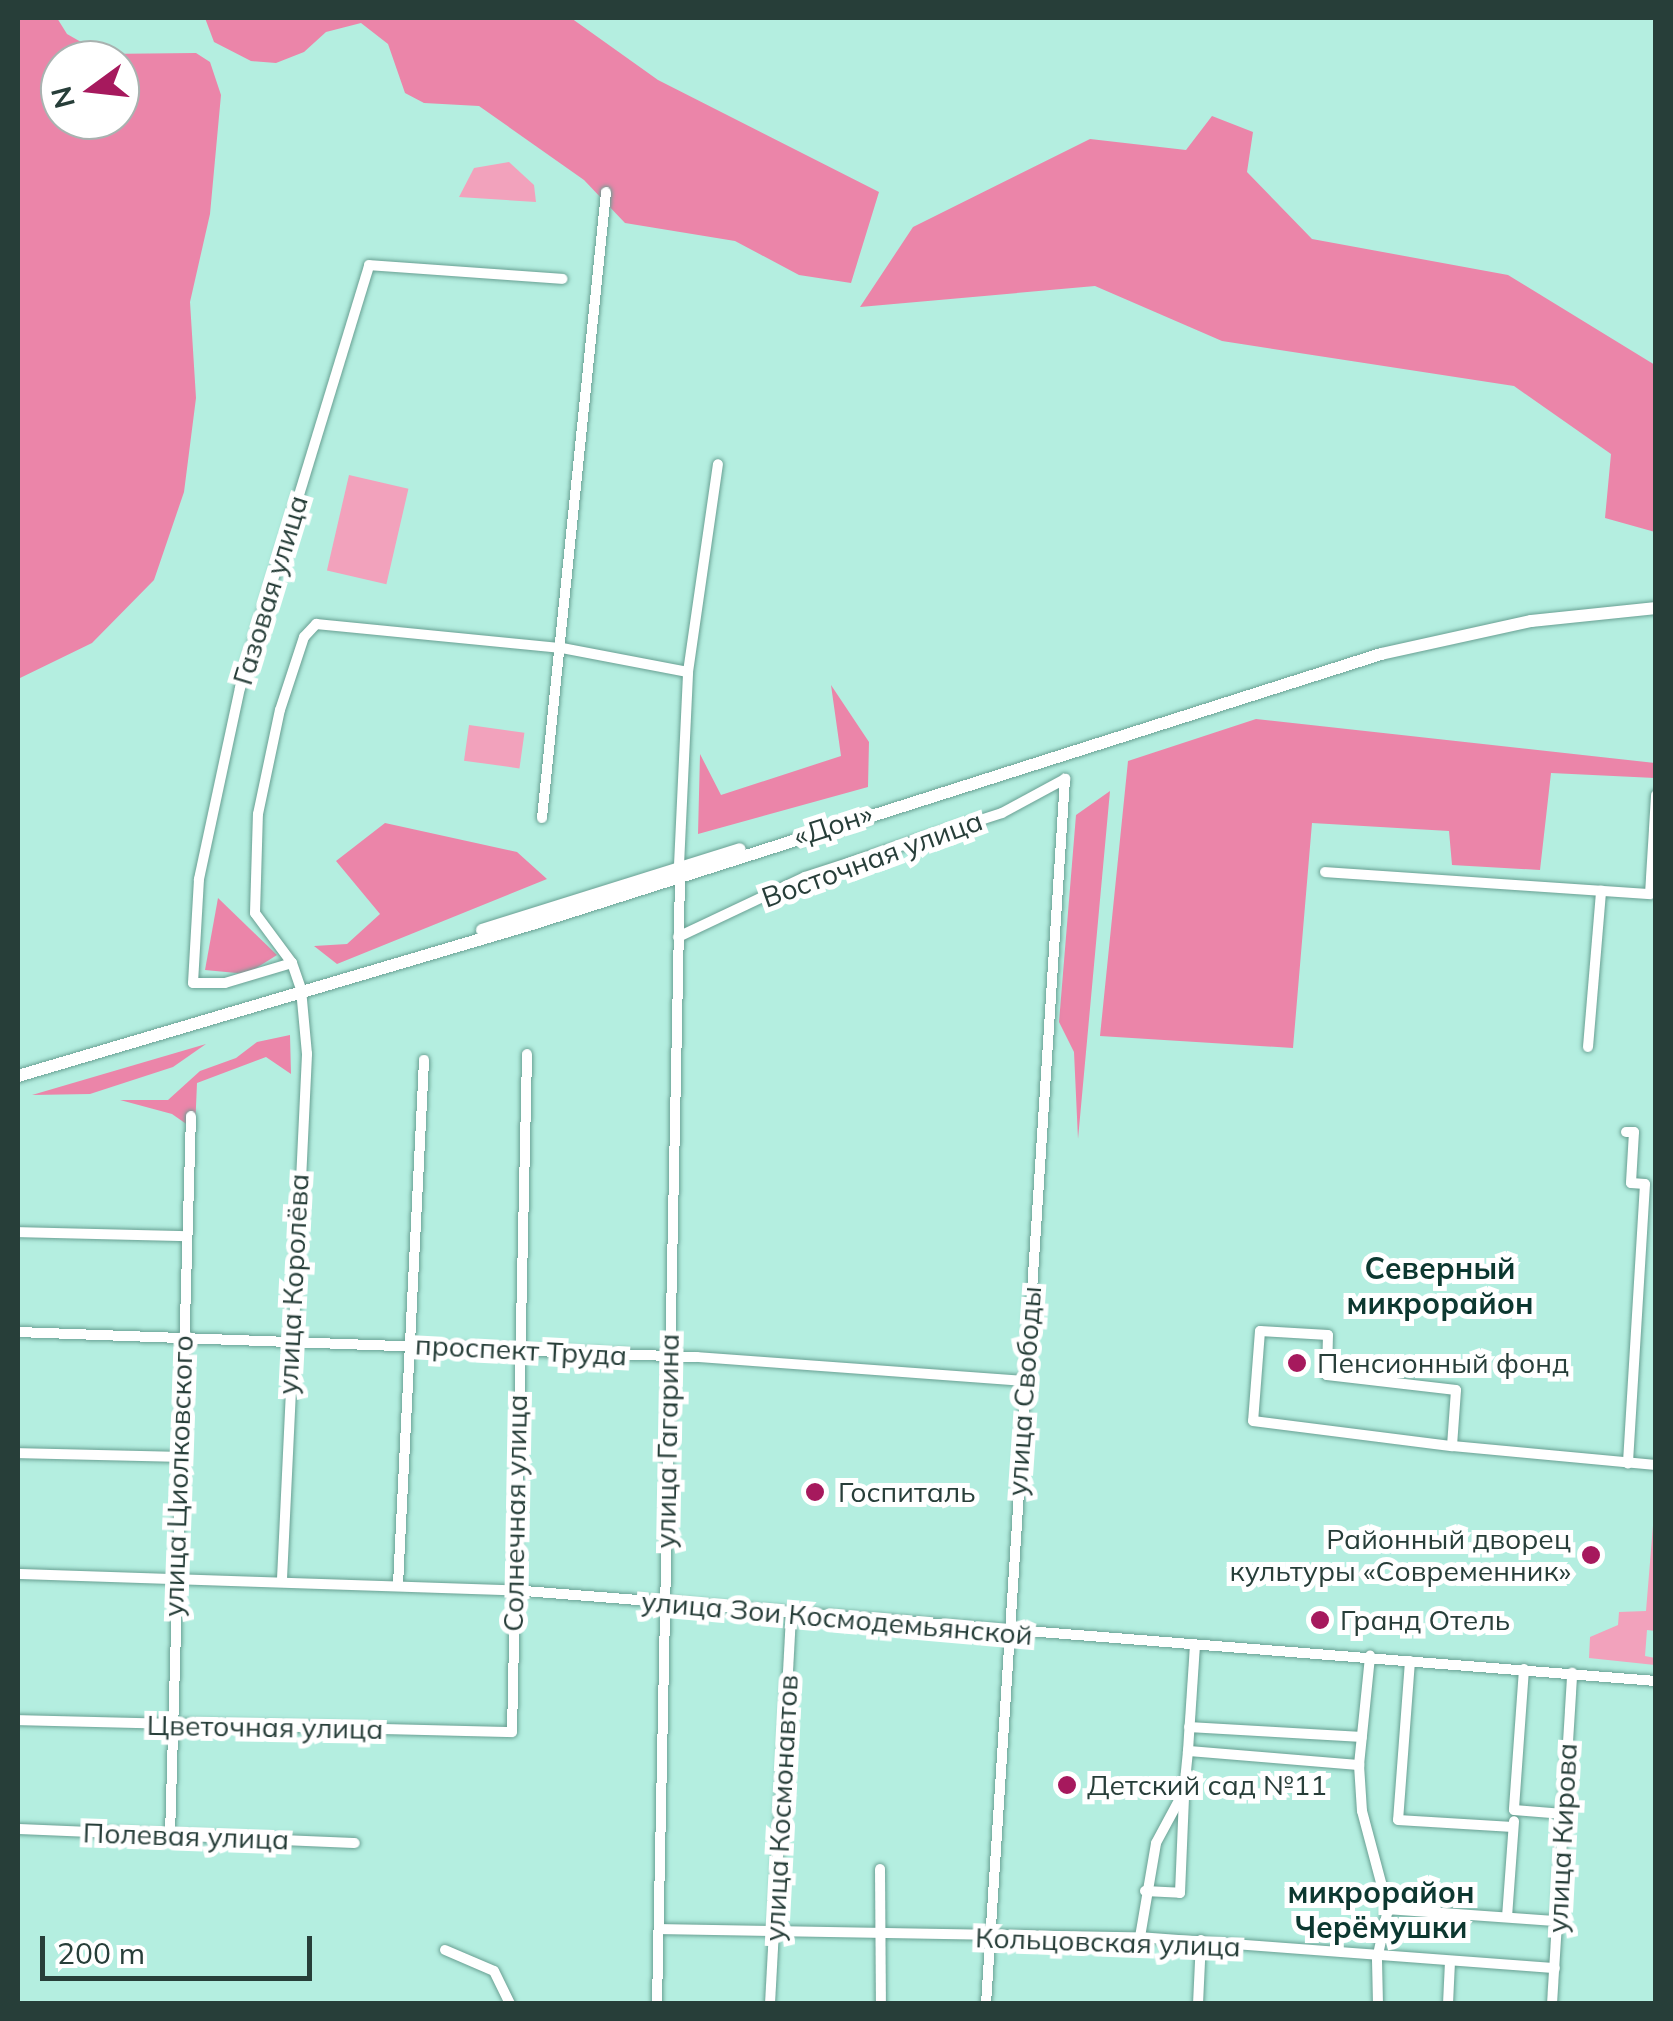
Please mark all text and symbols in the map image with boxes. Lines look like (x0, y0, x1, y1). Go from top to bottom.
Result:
north arrow (40, 40, 140, 140)
text: N (43, 83, 82, 112)
street label: Газовая улица (225, 491, 315, 689)
street label: «Дон» (790, 797, 876, 853)
street label: Восточная улица (757, 803, 987, 915)
street label: улица Королёва (270, 1173, 316, 1395)
district label: Северный микрорайон (1347, 1250, 1533, 1320)
street label: улица Свободы (1000, 1285, 1048, 1497)
street label: проспект Труда (414, 1328, 628, 1372)
street label: улица Гагарина (648, 1333, 686, 1549)
street label: улица Циолковского (156, 1335, 200, 1617)
place label: Пенсионный фонд (1317, 1346, 1569, 1380)
marker: Пенсионный фонд (1286, 1352, 1308, 1374)
street label: Солнечная улица (496, 1394, 534, 1632)
place label: Госпиталь (838, 1475, 976, 1509)
marker: Госпиталь (802, 1479, 828, 1505)
place label: Районный дворец культуры «Современник» (1230, 1522, 1571, 1588)
marker: Районный дворец культуры «Современник» (1580, 1544, 1602, 1566)
street label: улица Зои Космодемьянской (640, 1584, 1034, 1652)
place label: Гранд Отель (1340, 1603, 1510, 1637)
marker: Гранд Отель (1309, 1609, 1331, 1631)
street label: улица Космонавтов (757, 1674, 805, 1942)
street label: Цветочная улица (146, 1708, 384, 1746)
street label: улица Кирова (1540, 1742, 1584, 1934)
place label: Детский сад №11 (1087, 1768, 1327, 1802)
marker: Детский сад №11 (1056, 1774, 1078, 1796)
street label: Полевая улица (82, 1816, 290, 1856)
district label: микрорайон Черёмушки (1288, 1874, 1474, 1944)
scale bar (45, 1916, 318, 1978)
street label: Кольцовская улица (975, 1921, 1241, 1963)
text: 200 m (57, 1934, 145, 1972)

